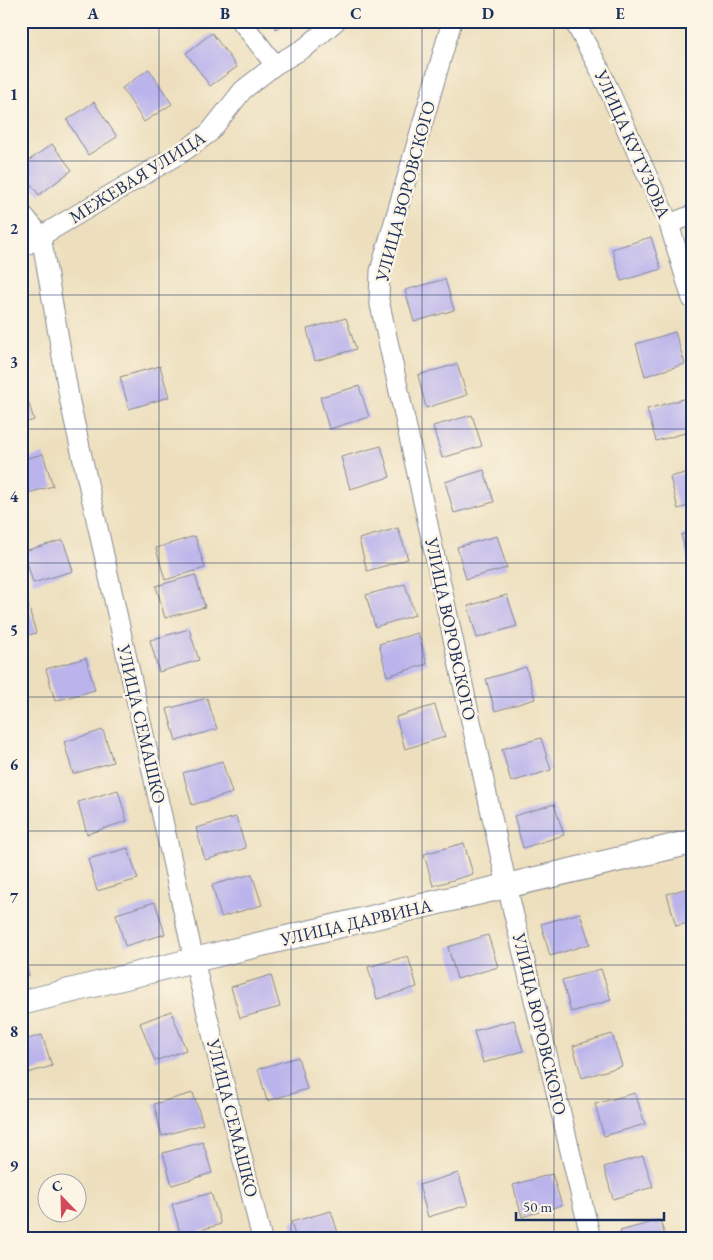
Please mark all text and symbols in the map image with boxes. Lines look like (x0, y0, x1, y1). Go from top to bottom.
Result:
text: A (86, 3, 99, 24)
text: B (220, 3, 230, 24)
text: C (350, 3, 362, 24)
text: D (482, 3, 494, 24)
text: E (615, 3, 625, 24)
street label: УЛИЦА КУТУЗОВА (590, 65, 676, 222)
text: 1 (10, 84, 18, 105)
street label: УЛИЦА ВОРОВСКОГО (370, 98, 440, 285)
street label: МЕЖЕВАЯ УЛИЦА (64, 125, 210, 228)
text: 2 (10, 218, 19, 239)
text: 3 (10, 352, 18, 373)
text: 4 (10, 486, 19, 507)
street label: УЛИЦА ВОРОВСКОГО (420, 535, 482, 723)
text: 5 (10, 620, 18, 641)
street label: УЛИЦА СЕМАШКО (112, 641, 171, 806)
text: 6 (10, 754, 19, 775)
text: 7 (10, 887, 19, 908)
street label: УЛИЦА ДАРВИНА (277, 893, 434, 951)
street label: УЛИЦА ВОРОВСКОГО (508, 930, 572, 1117)
text: 8 (10, 1021, 18, 1042)
street label: УЛИЦА СЕМАШКО (202, 1035, 264, 1200)
text: 9 (10, 1155, 19, 1176)
north arrow (38, 1172, 88, 1222)
text: С (49, 1176, 65, 1196)
scale bar (516, 1190, 663, 1222)
text: 50 m (523, 1197, 552, 1216)

